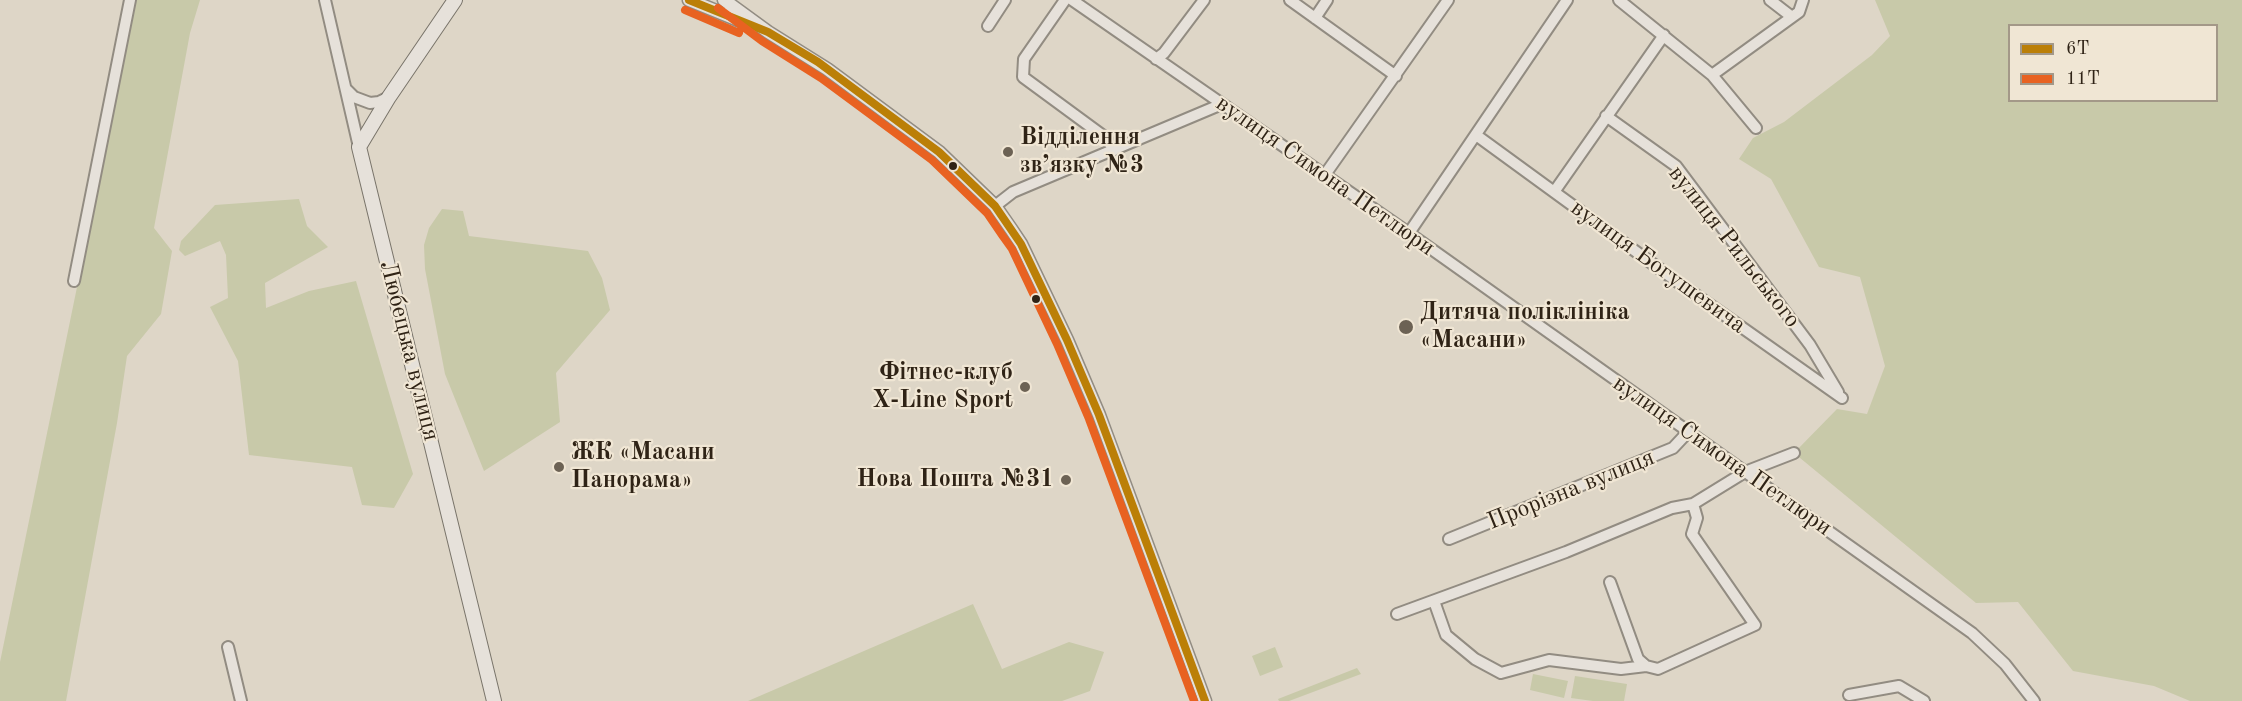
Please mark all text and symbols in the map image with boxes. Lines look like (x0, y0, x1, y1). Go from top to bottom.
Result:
legend (2008, 24, 2218, 102)
text: 6Т (2066, 40, 2089, 58)
text: 11Т (2066, 70, 2100, 88)
street label: вулиця Симона Петлюри (1210, 89, 1440, 263)
place label: Відділення зв’язку №3 (1020, 124, 1144, 180)
marker: Відділення зв’язку №3 (1001, 145, 1015, 159)
unlabelled marker (947, 160, 959, 172)
street label: вулиця Рильського (1662, 160, 1806, 334)
street label: вулиця Богушевича (1565, 194, 1751, 340)
street label: Любецька вулиця (373, 258, 445, 444)
unlabelled marker (1030, 293, 1042, 305)
place label: Дитяча поліклініка «Масани» (1420, 299, 1630, 355)
marker: Дитяча поліклініка «Масани» (1397, 318, 1415, 336)
place label: Фітнес-клуб X-Line Sport (872, 359, 1013, 415)
street label: вулиця Симона Петлюри (1607, 369, 1837, 543)
marker: Фітнес-клуб X-Line Sport (1018, 380, 1032, 394)
place label: ЖК «Масани Панорама» (571, 439, 715, 495)
street label: Прорізна вулиця (1483, 443, 1659, 537)
marker: ЖК «Масани Панорама» (552, 460, 566, 474)
place label: Нова Пошта №31 (856, 466, 1054, 494)
marker: Нова Пошта №31 (1059, 473, 1073, 487)

